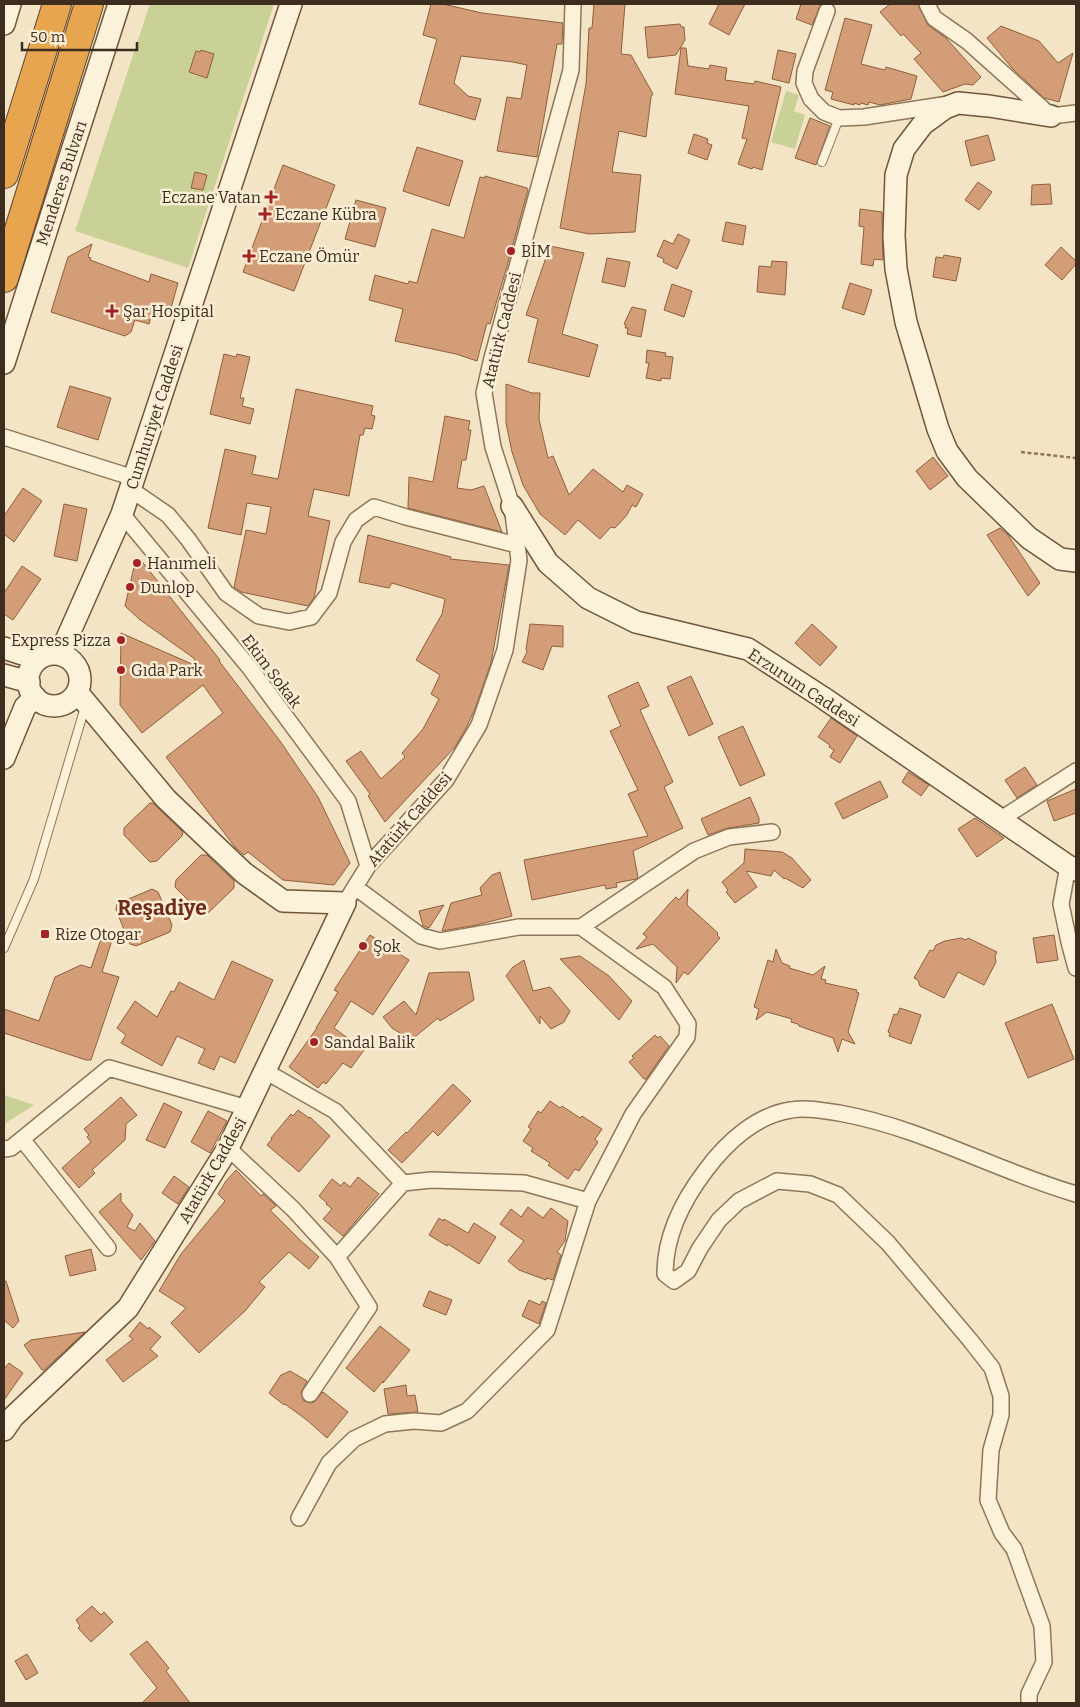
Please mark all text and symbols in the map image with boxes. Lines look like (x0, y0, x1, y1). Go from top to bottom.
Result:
scale bar (22, 20, 138, 52)
text: 50 m (30, 28, 66, 46)
street label: Menderes Bulvarı (32, 118, 91, 248)
place label: Eczane Vatan (162, 188, 261, 207)
marker: Eczane Vatan (265, 191, 277, 203)
place label: Eczane Kübra (275, 205, 377, 224)
marker: Eczane Kübra (259, 208, 271, 220)
place label: BİM (521, 242, 551, 261)
marker: BİM (505, 245, 517, 257)
place label: Eczane Ömür (259, 247, 359, 266)
marker: Eczane Ömür (243, 250, 255, 262)
street label: Atatürk Caddesi (478, 270, 525, 390)
place label: Şar Hospital (123, 302, 214, 321)
marker: Şar Hospital (105, 304, 119, 318)
street label: Cumhuriyet Caddesi (122, 342, 187, 492)
place label: Hanımeli (147, 554, 217, 573)
marker: Hanımeli (131, 557, 143, 569)
place label: Dunlop (140, 578, 195, 597)
marker: Dunlop (124, 581, 136, 593)
place label: Express Pizza (11, 631, 111, 650)
street label: Ekim Sokak (238, 631, 305, 712)
marker: Express Pizza (115, 634, 127, 646)
street label: Erzurum Caddesi (745, 644, 863, 731)
place label: Gıda Park (131, 661, 203, 680)
marker: Gıda Park (115, 664, 127, 676)
street label: Atatürk Caddesi (363, 768, 456, 870)
district label: Reşadiye (117, 895, 207, 921)
place label: Rize Otogar (55, 925, 141, 944)
marker: Rize Otogar (39, 928, 51, 940)
place label: Şok (373, 937, 401, 956)
marker: Şok (357, 940, 369, 952)
place label: Sandal Balik (324, 1033, 415, 1052)
marker: Sandal Balik (308, 1036, 320, 1048)
street label: Atatürk Caddesi (174, 1114, 250, 1226)

